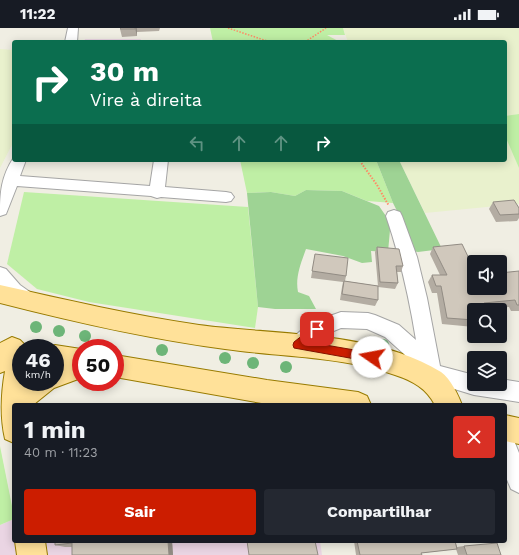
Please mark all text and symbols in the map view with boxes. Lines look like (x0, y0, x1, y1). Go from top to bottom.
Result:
text: 11:22 (20, 5, 55, 23)
text: 30 m (90, 55, 159, 88)
icon: right (24, 56, 76, 108)
text: Vire à direita (90, 89, 202, 110)
icon: left (186, 132, 208, 154)
icon: ahead (228, 132, 250, 154)
icon: ahead (270, 132, 292, 154)
icon: right (312, 132, 334, 154)
map controls (467, 255, 507, 391)
button: sound (467, 255, 507, 295)
button: search (467, 303, 507, 343)
pin (300, 312, 334, 346)
icon: arrive (306, 318, 328, 340)
position arrow (351, 336, 393, 378)
speed limit sign: 50 (72, 339, 124, 391)
text: 46 (25, 348, 51, 372)
button: layers (467, 351, 507, 391)
text: km/h (25, 369, 51, 380)
text: 1 min (24, 416, 86, 444)
button: close (453, 416, 495, 458)
text: 40 m · 11:23 (24, 445, 98, 460)
button: Sair (24, 489, 256, 535)
button: Compartilhar (264, 489, 495, 535)

